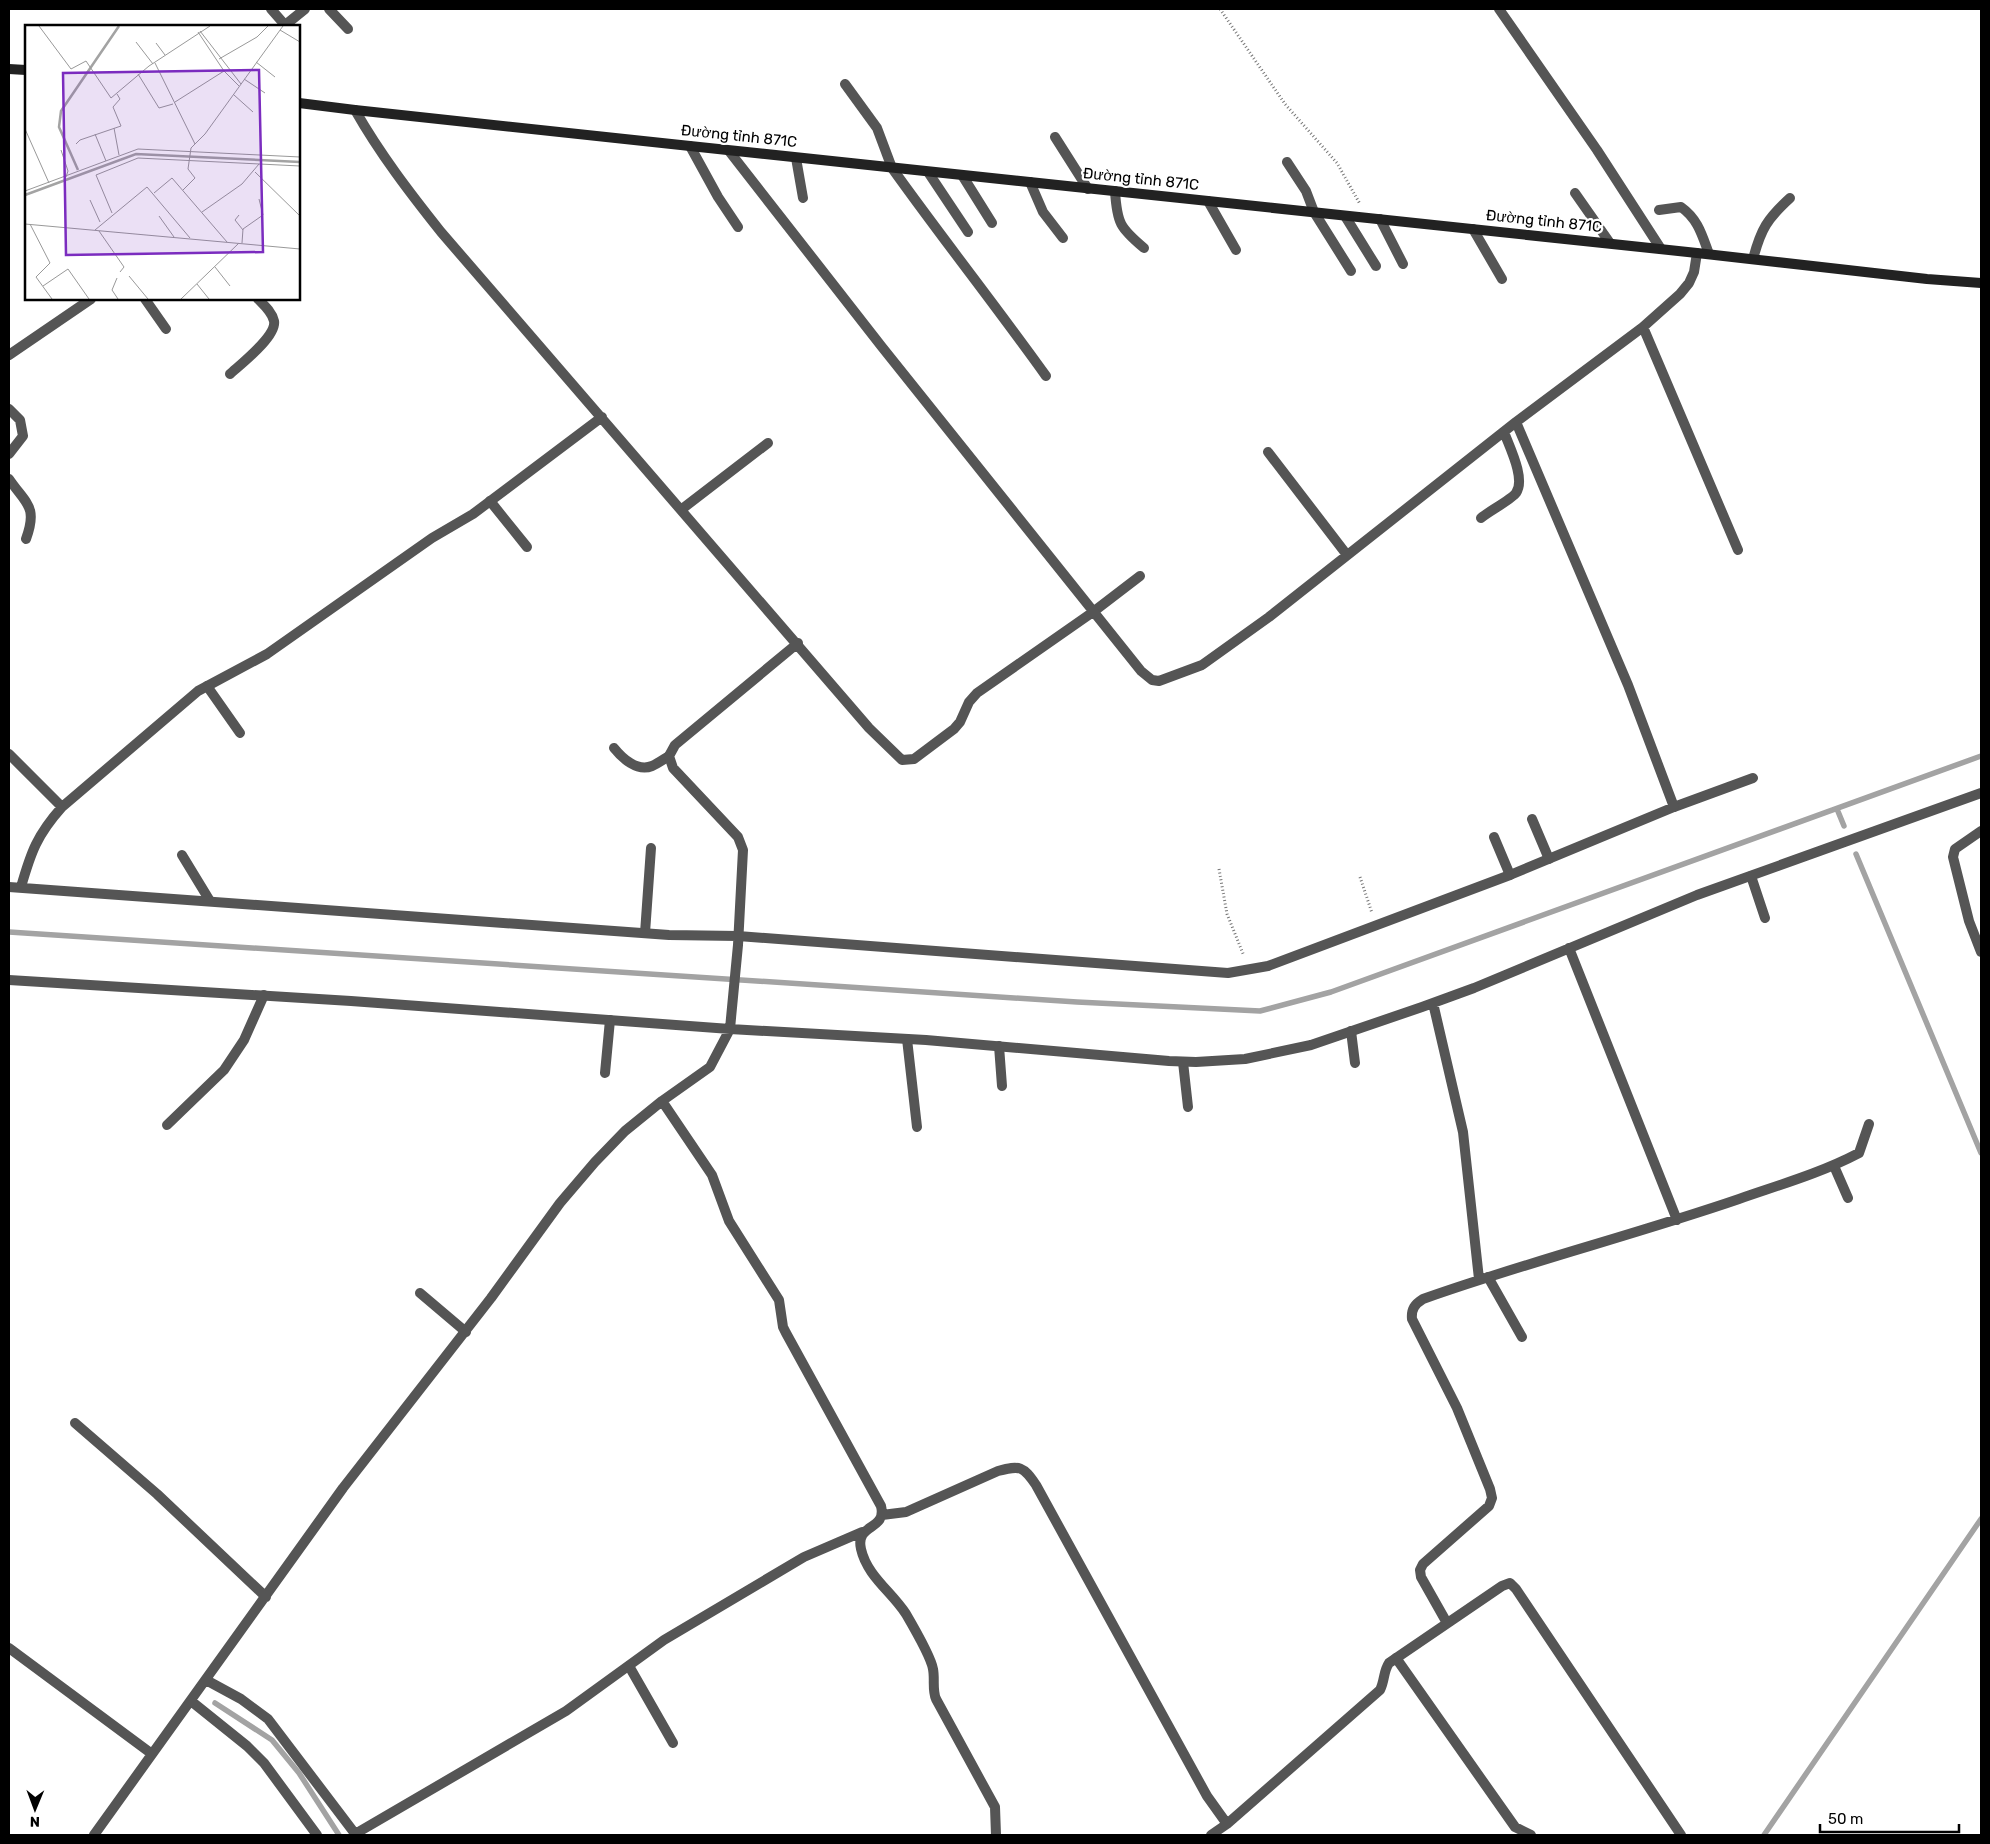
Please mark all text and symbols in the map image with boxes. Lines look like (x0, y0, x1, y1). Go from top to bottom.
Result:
inset map (25, 25, 300, 300)
street label: Đường tỉnh 871C (680, 121, 798, 151)
street label: Đường tỉnh 871C (1082, 164, 1200, 194)
street label: Đường tỉnh 871C (1485, 206, 1603, 236)
north arrow (10, 1784, 60, 1834)
scale bar (1820, 1802, 1959, 1834)
text: 50 m (1828, 1810, 1863, 1828)
text: N (30, 1813, 40, 1830)

